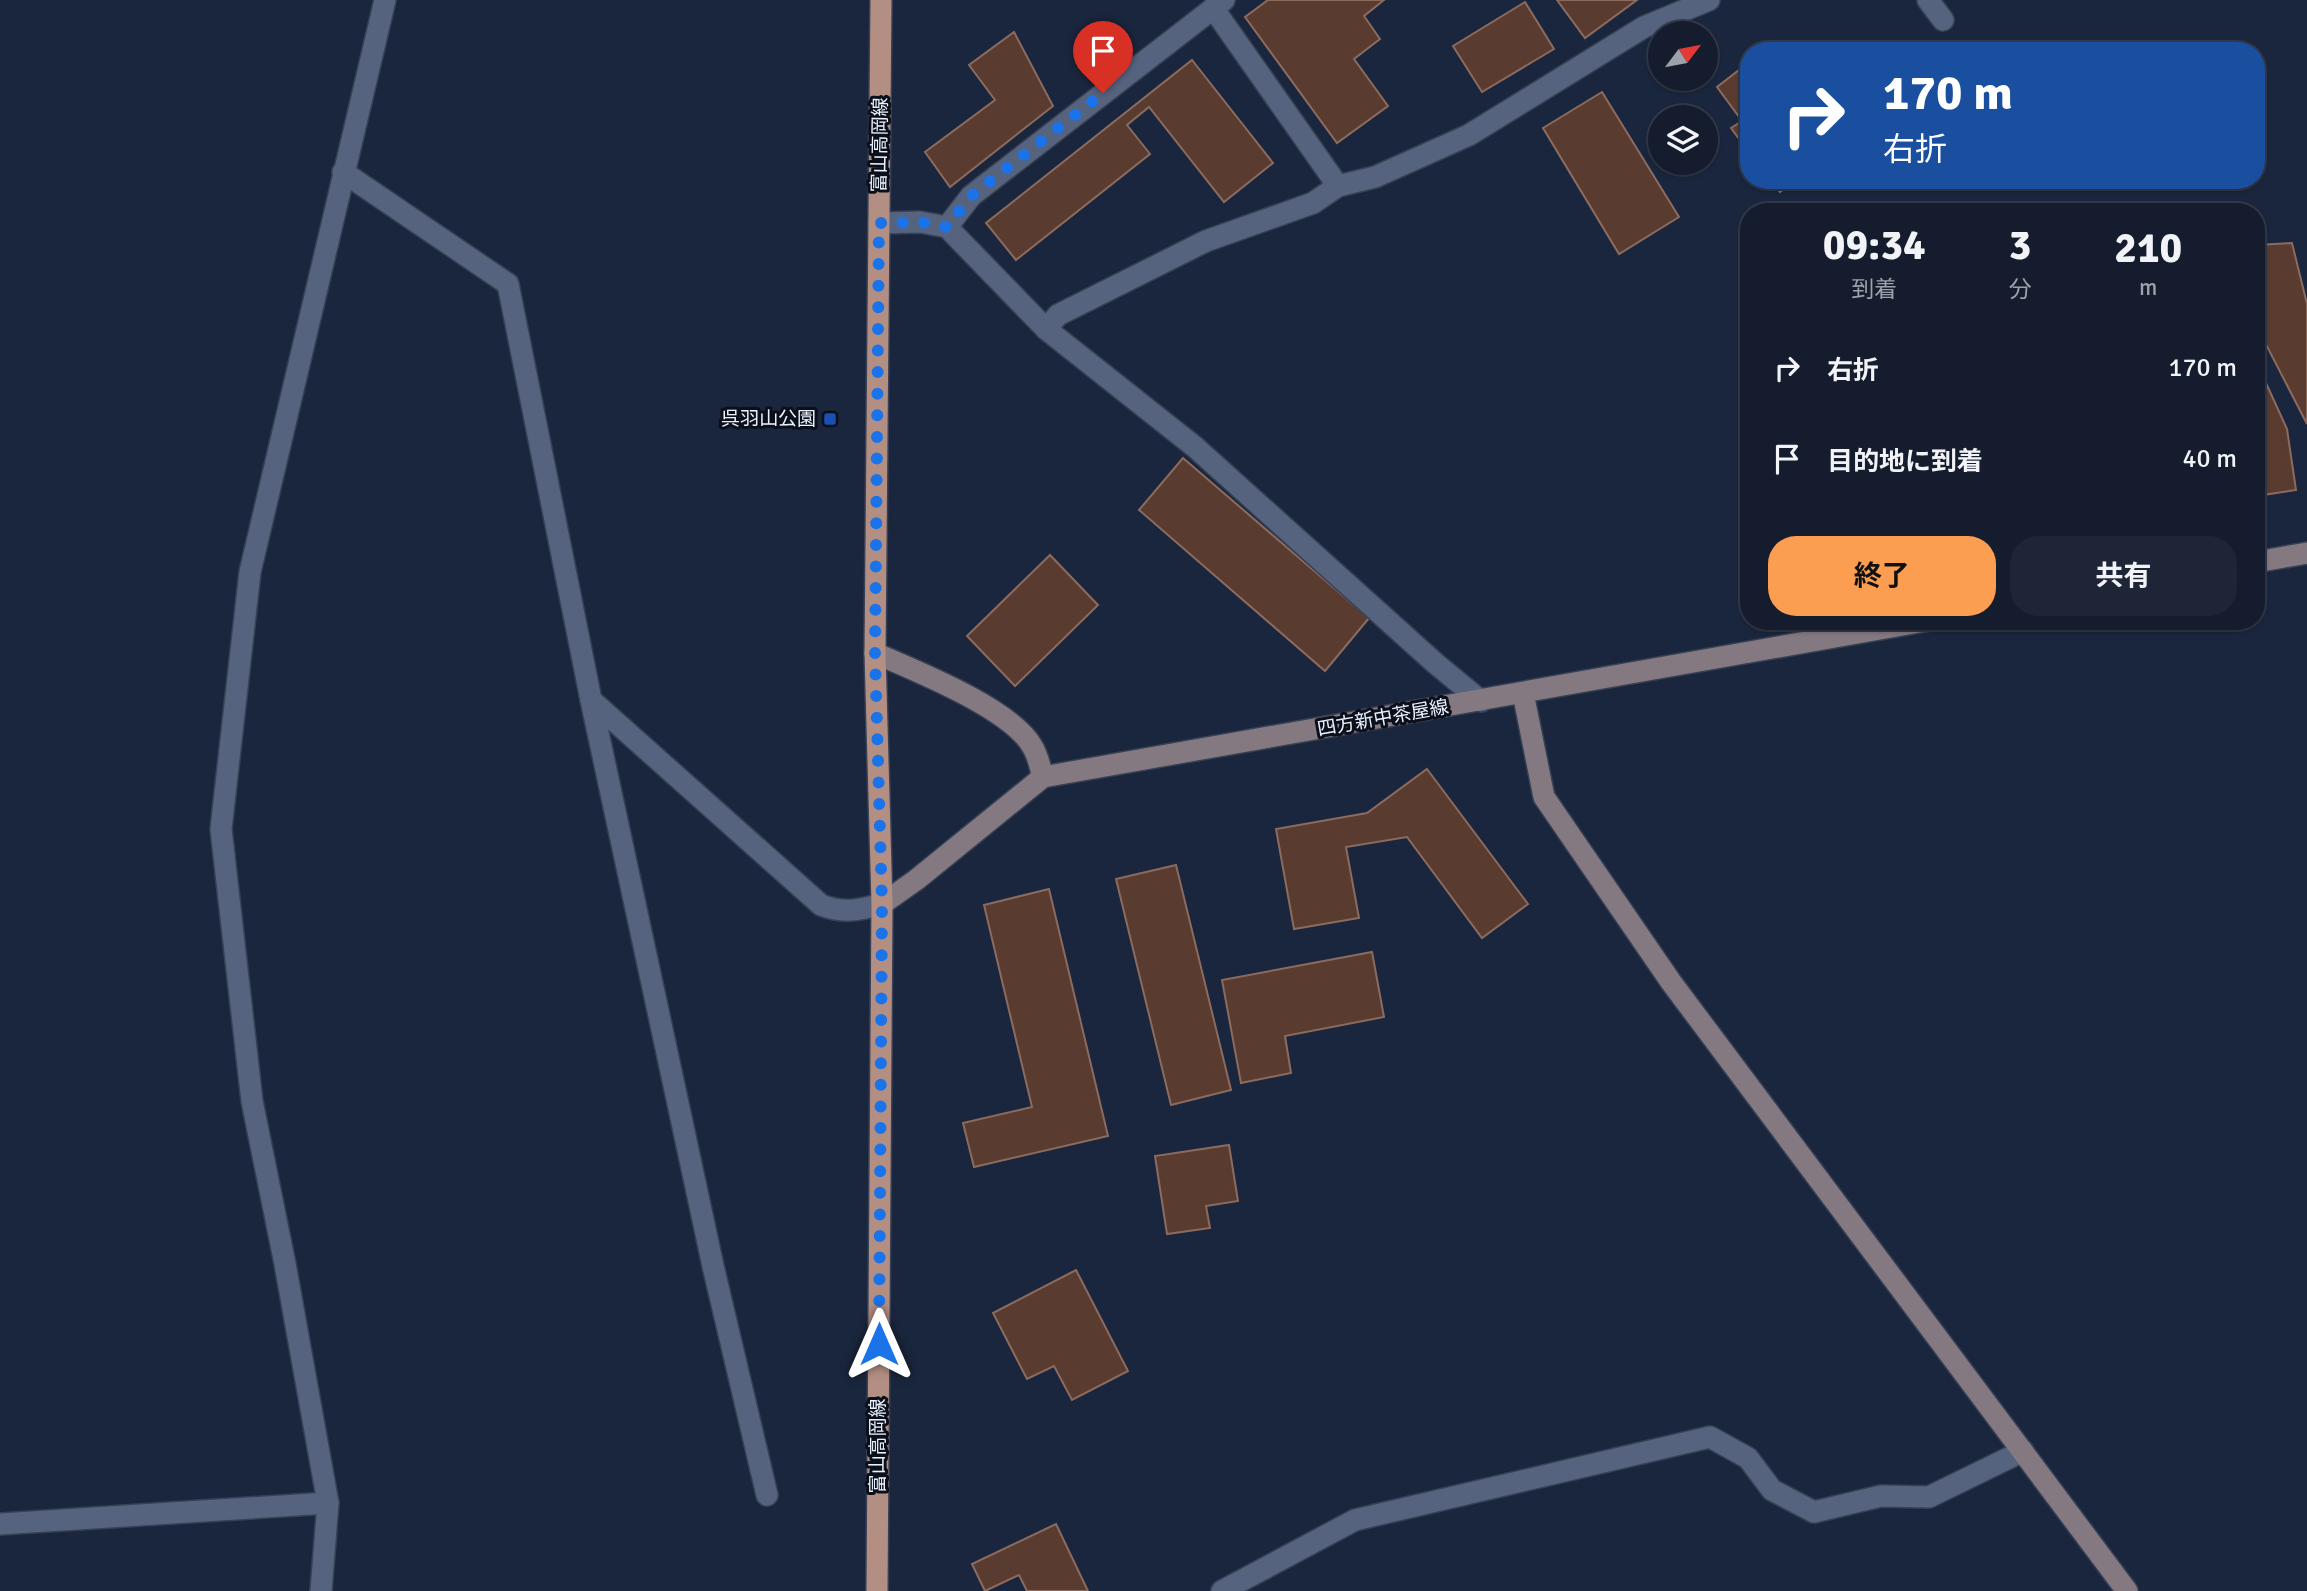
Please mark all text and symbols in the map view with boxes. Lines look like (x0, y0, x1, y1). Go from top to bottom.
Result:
pin (1073, 21, 1133, 93)
north arrow (1648, 21, 1718, 91)
map controls (1648, 21, 1718, 175)
icon: arrive (1084, 32, 1122, 70)
text: 170 m (1883, 63, 2013, 123)
icon: right (1768, 70, 1859, 161)
street label: 富山高岡線 (867, 97, 893, 193)
button: layers (1648, 105, 1718, 175)
text: 右折 (1883, 130, 1947, 169)
text: 09:34 (1823, 220, 1926, 271)
text: 3 (2009, 220, 2031, 271)
text: 210 (2114, 223, 2182, 274)
text: m (2139, 273, 2157, 302)
text: 到着 (1851, 275, 1897, 304)
text: 分 (2009, 275, 2032, 304)
icon: right (1768, 349, 1806, 387)
text: 170 m (2168, 352, 2237, 384)
text: 右折 (1827, 355, 1879, 387)
place label: 呉羽山公園 (721, 407, 816, 431)
marker: 呉羽山公園 (822, 411, 838, 427)
icon: arrive (1768, 440, 1806, 478)
text: 40 m (2182, 443, 2237, 475)
text: 目的地に到着 (1827, 446, 1983, 478)
button: 終了 (1768, 536, 1996, 616)
button: 共有 (2010, 536, 2237, 616)
street label: 四方新中茶屋線 (1315, 695, 1451, 741)
position arrow (842, 1307, 916, 1381)
street label: 富山高岡線 (866, 1398, 890, 1494)

